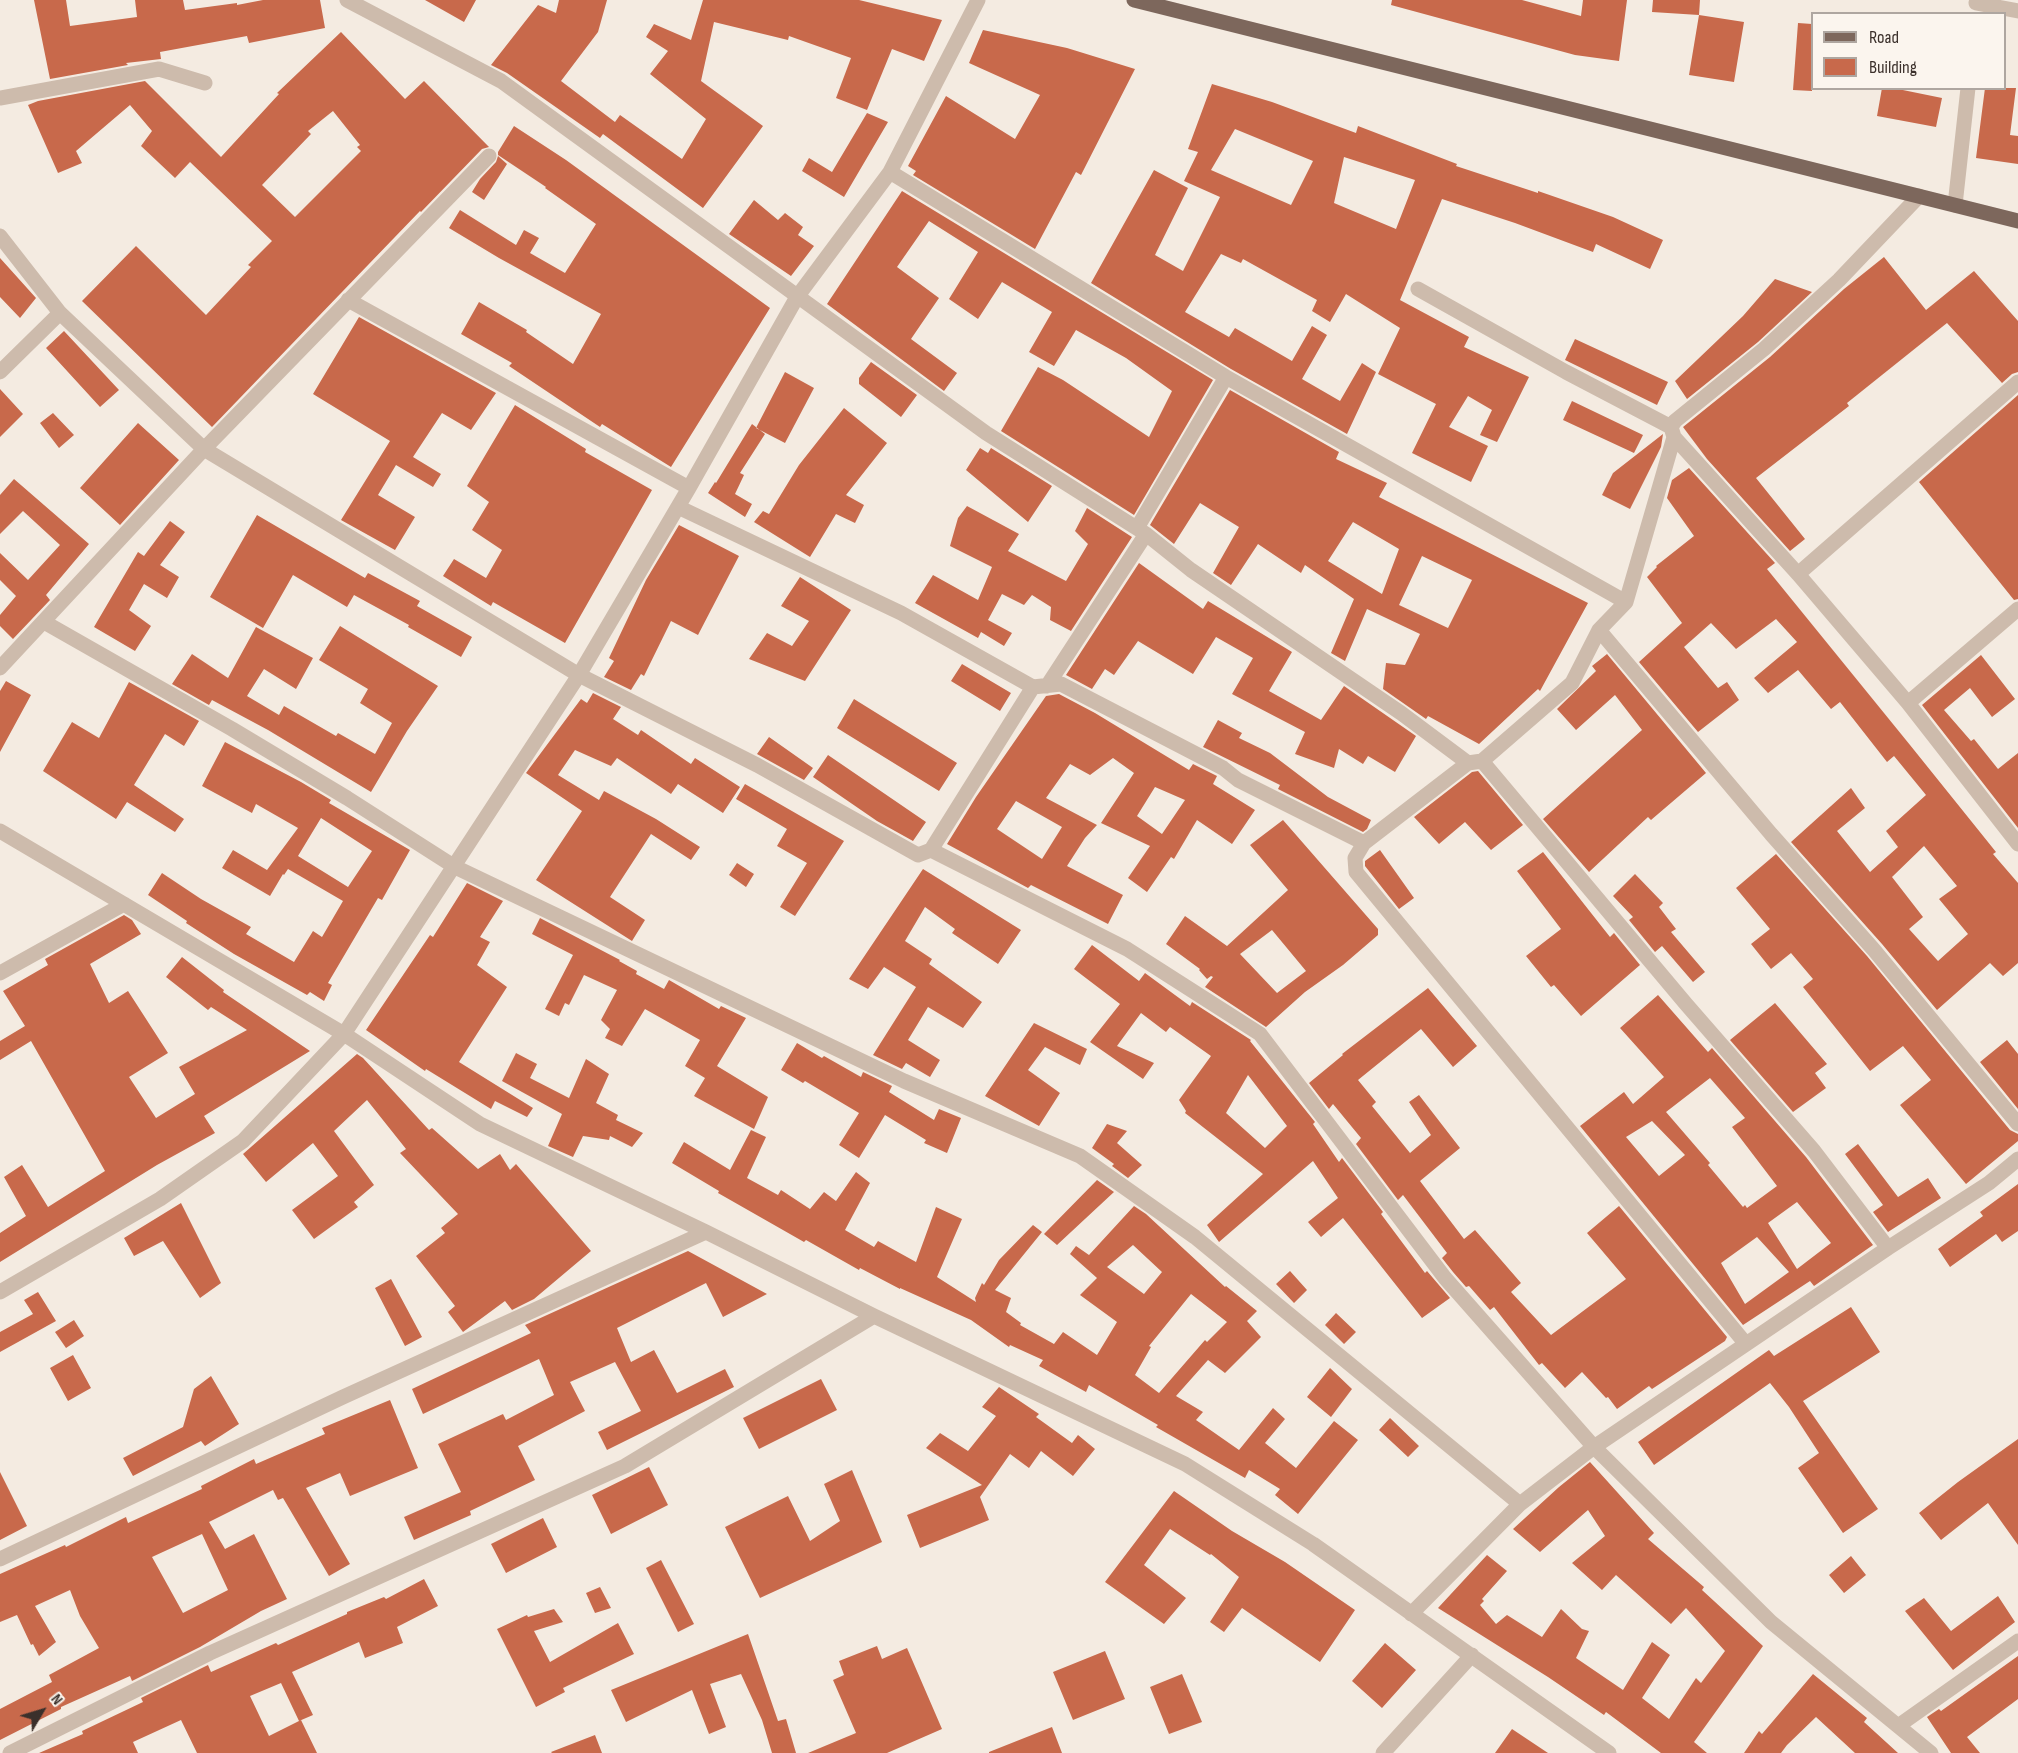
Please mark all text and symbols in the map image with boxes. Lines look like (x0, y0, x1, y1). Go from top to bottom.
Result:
legend (1811, 12, 2006, 90)
text: Road (1869, 27, 1899, 48)
text: Building (1869, 57, 1917, 78)
north arrow (12, 1681, 72, 1741)
text: N (46, 1690, 67, 1709)

